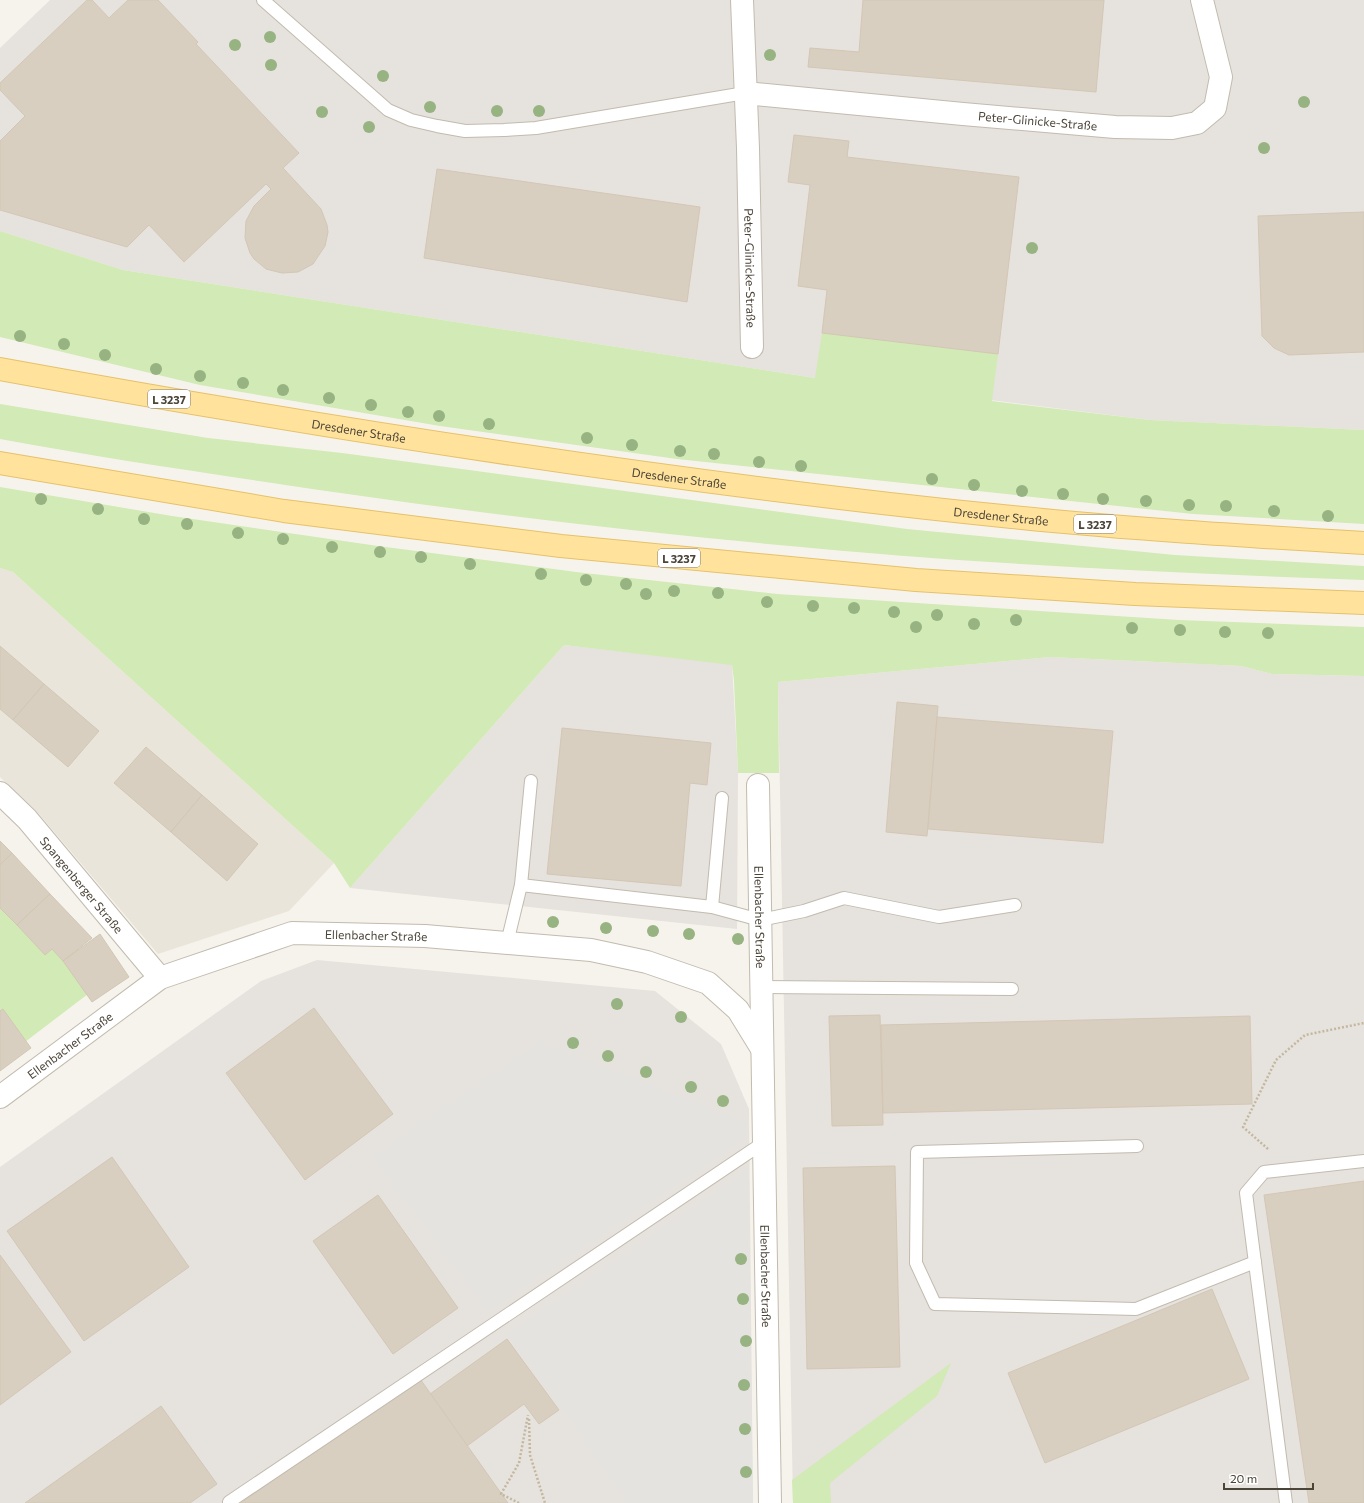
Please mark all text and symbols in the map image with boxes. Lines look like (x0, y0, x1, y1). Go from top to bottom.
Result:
street label: Peter-Glinicke-Straße (978, 108, 1098, 132)
street label: Peter-Glinicke-Straße (742, 208, 759, 328)
road number: L 3237 (148, 390, 190, 408)
street label: Dresdener Straße (311, 416, 407, 445)
street label: Dresdener Straße (631, 465, 727, 491)
street label: Dresdener Straße (953, 504, 1049, 528)
road number: L 3237 (1074, 515, 1116, 533)
road number: L 3237 (658, 549, 700, 567)
street label: Spangenberger Straße (38, 834, 126, 936)
street label: Ellenbacher Straße (752, 866, 768, 968)
street label: Ellenbacher Straße (325, 927, 428, 943)
street label: Ellenbacher Straße (24, 1009, 115, 1081)
street label: Ellenbacher Straße (758, 1225, 774, 1327)
scale bar (1224, 1465, 1313, 1491)
text: 20 m (1230, 1471, 1257, 1485)

